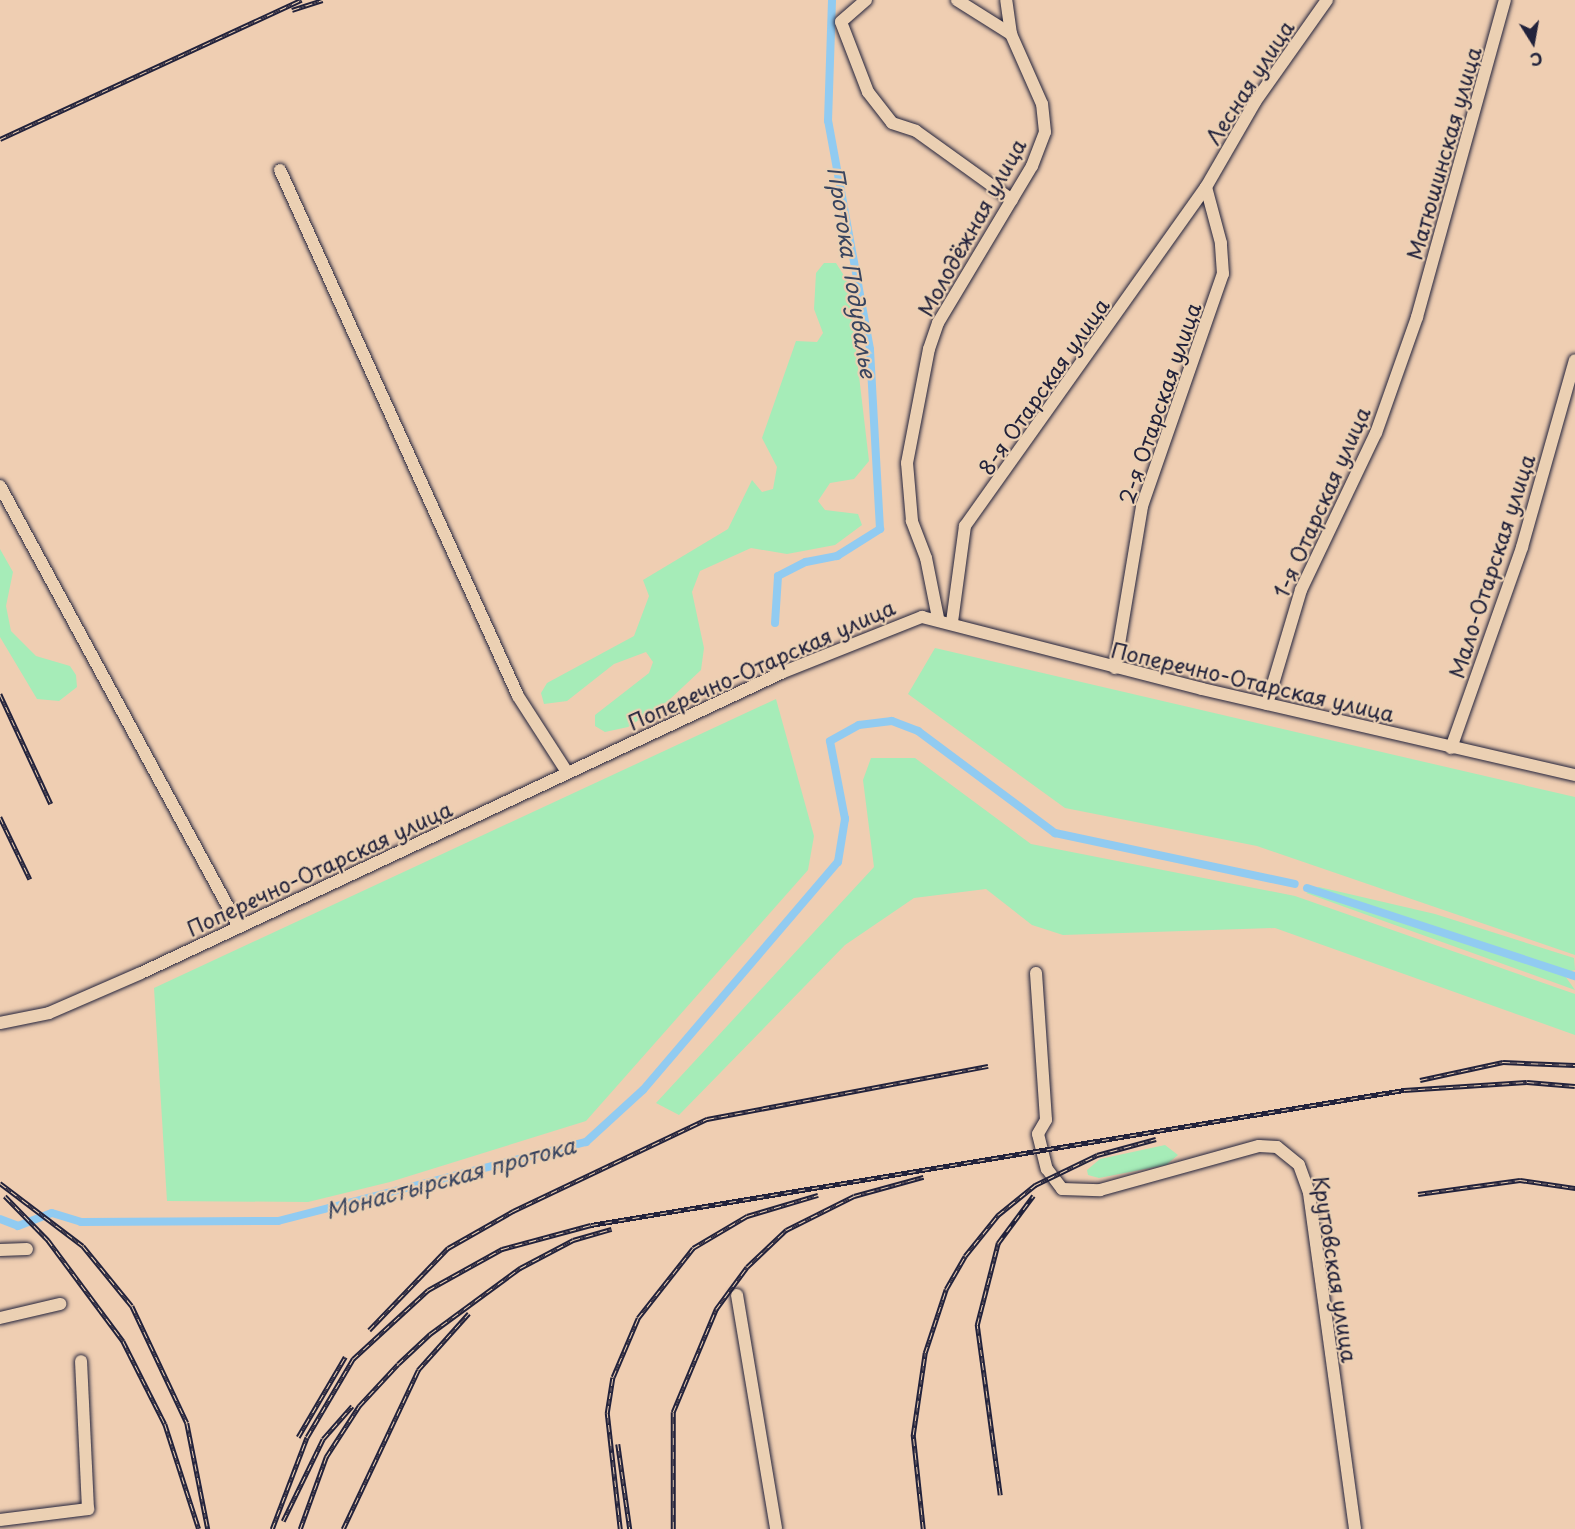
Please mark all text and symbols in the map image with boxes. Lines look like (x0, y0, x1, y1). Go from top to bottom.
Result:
north arrow (1503, 12, 1563, 72)
street label: Лесная улица (1199, 15, 1299, 149)
street label: Матюшинская улица (1400, 43, 1486, 263)
text: С (1528, 47, 1545, 73)
street label: Молодёжная улица (911, 133, 1031, 321)
water label: Протока Подувалье (823, 164, 883, 380)
street label: 8-я Отарская улица (972, 293, 1114, 479)
street label: 2-я Отарская улица (1113, 299, 1205, 507)
street label: 1-я Отарская улица (1267, 402, 1375, 602)
street label: Мало-Отарская улица (1443, 450, 1539, 682)
street label: Поперечно-Отарская улица (623, 593, 899, 735)
street label: Поперечно-Отарская улица (1108, 636, 1398, 726)
street label: Поперечно-Отарская улица (182, 795, 456, 941)
water label: Монастырская протока (322, 1131, 578, 1223)
street label: Крутовская улица (1309, 1173, 1363, 1365)

